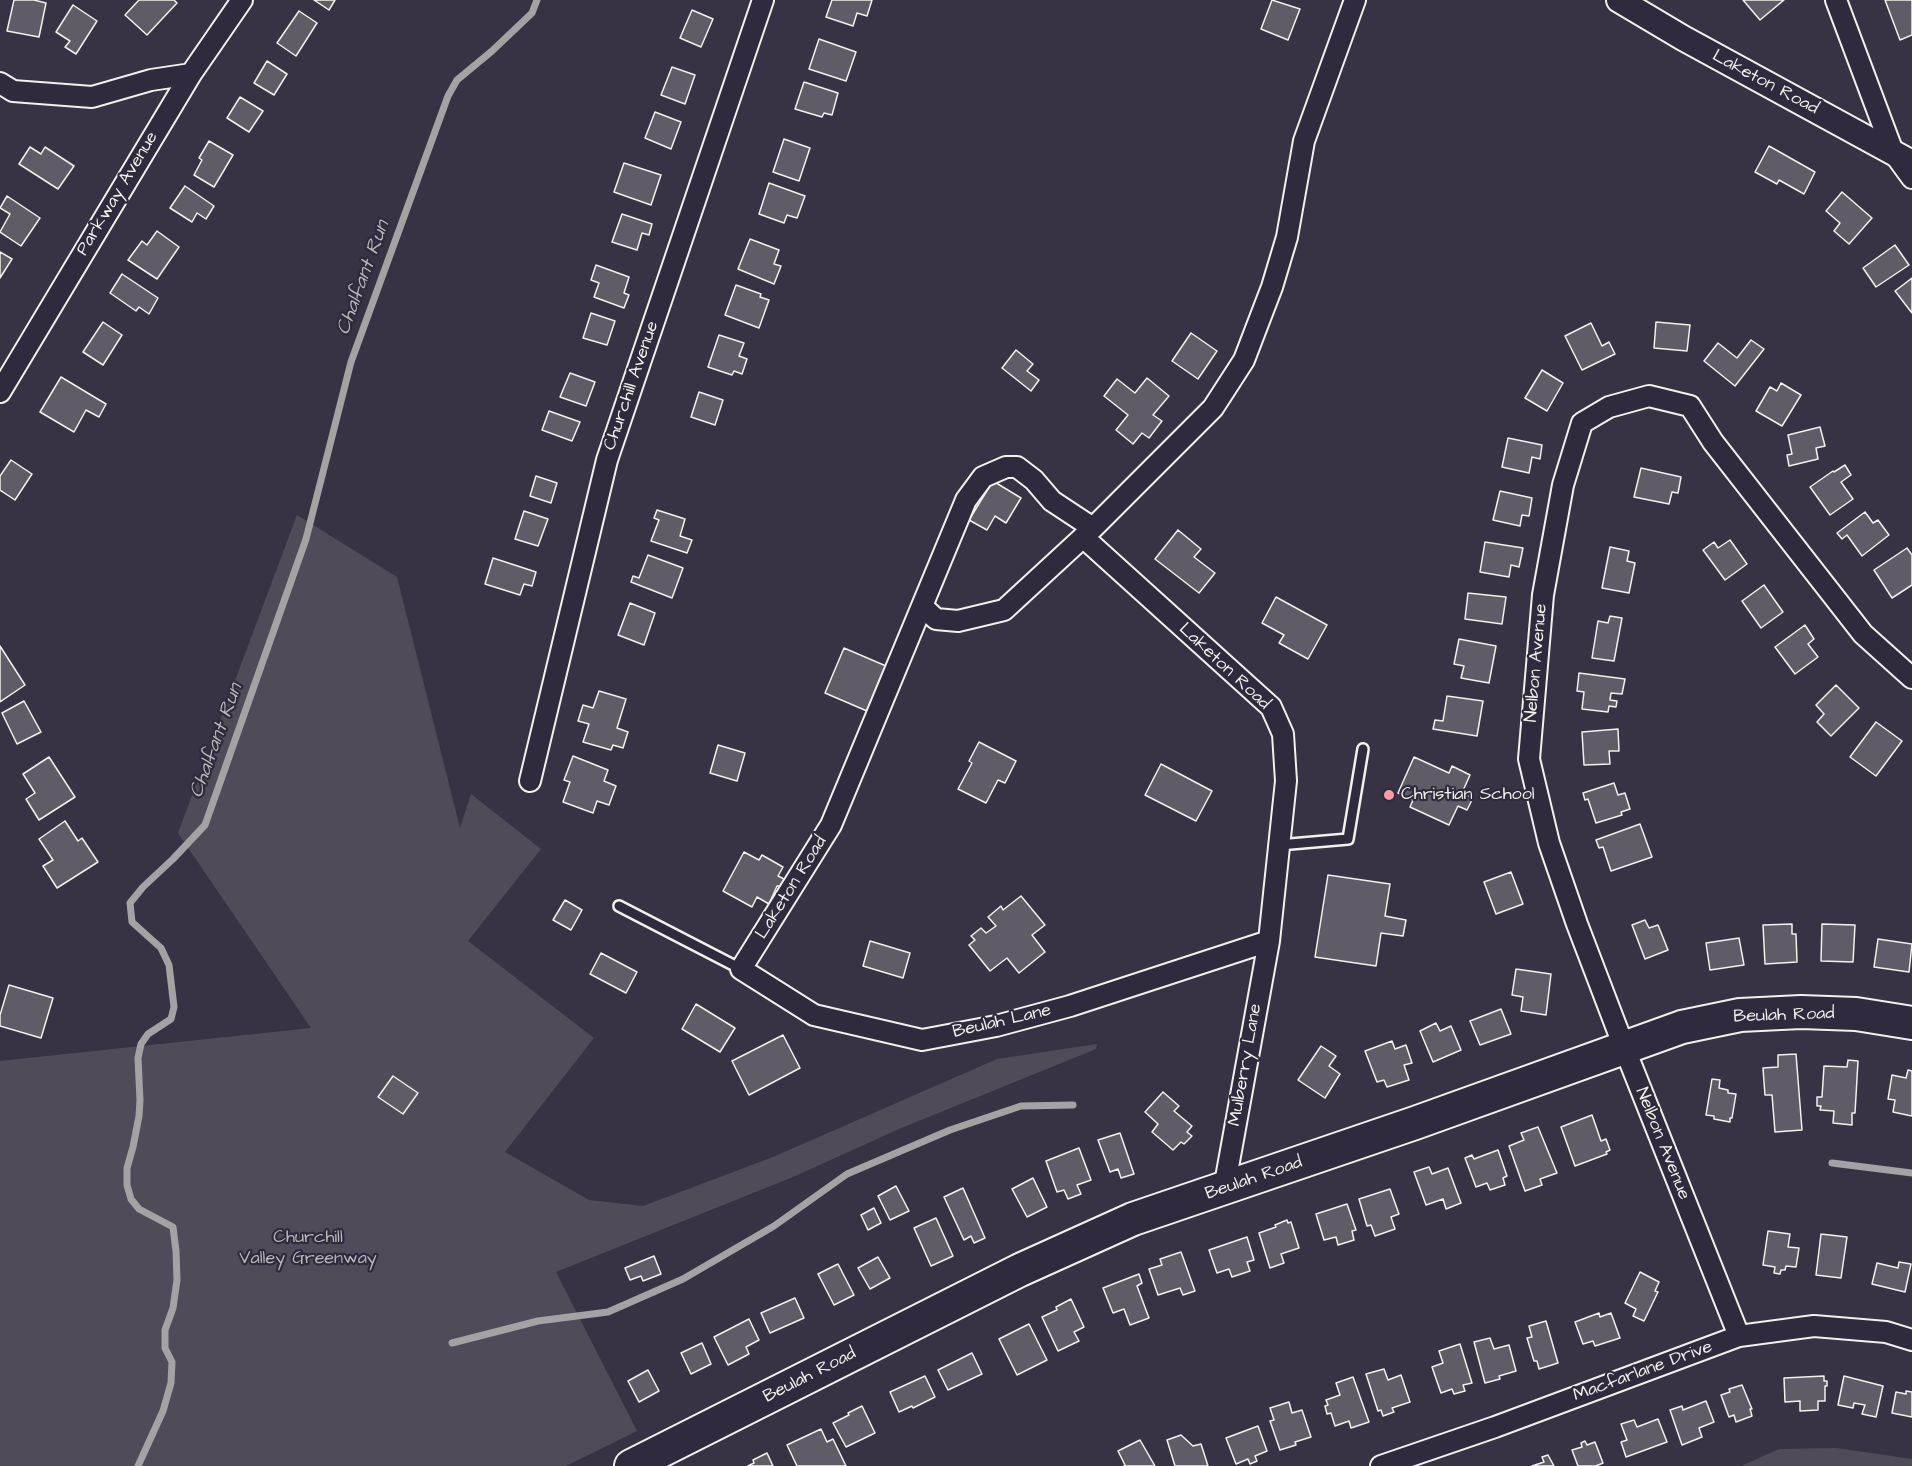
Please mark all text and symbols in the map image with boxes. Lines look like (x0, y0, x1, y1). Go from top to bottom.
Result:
street label: Laketon Road (1708, 46, 1822, 120)
street label: Parkway Avenue (72, 128, 164, 260)
water label: Chalfant Run (332, 218, 396, 338)
street label: Churchill Avenue (600, 319, 664, 453)
street label: Nelbon Avenue (1521, 603, 1553, 723)
street label: Laketon Road (1174, 619, 1274, 715)
water label: Chalfant Run (185, 681, 249, 801)
place label: Christian School (1401, 784, 1535, 806)
marker: Christian School (1382, 788, 1396, 802)
street label: Laketon Road (752, 833, 832, 943)
street label: Beulah Lane (951, 1000, 1053, 1044)
street label: Mulberry Lane (1225, 1002, 1267, 1128)
street label: Beulah Road (1733, 1003, 1835, 1029)
street label: Nelbon Avenue (1630, 1085, 1694, 1203)
street label: Beulah Road (1203, 1152, 1305, 1206)
park label: Churchill Valley Greenway (239, 1227, 377, 1270)
street label: Macfarlane Drive (1570, 1337, 1716, 1407)
street label: Beulah Road (760, 1343, 860, 1409)

